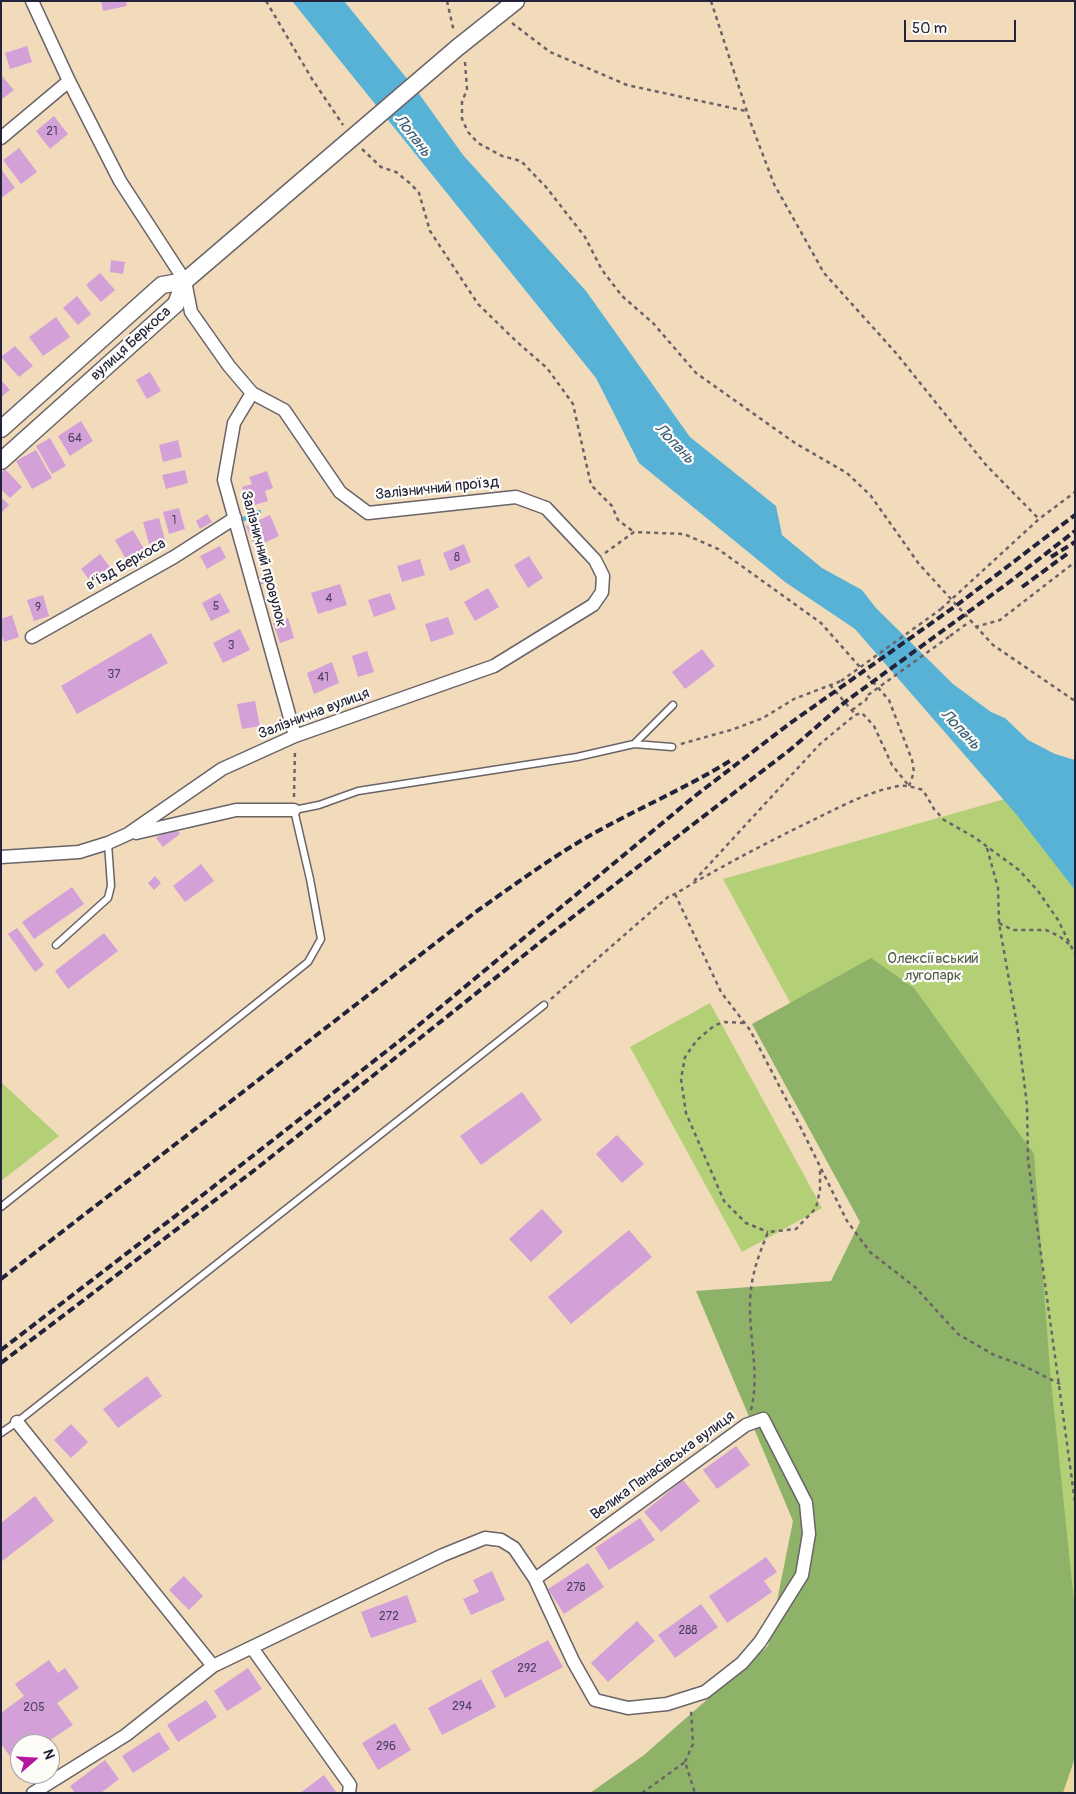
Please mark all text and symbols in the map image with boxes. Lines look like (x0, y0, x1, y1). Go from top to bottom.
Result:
scale bar (906, 10, 1018, 42)
text: 50 m (912, 19, 947, 38)
water label: Лопань (389, 111, 435, 161)
house number: 21 (46, 125, 58, 139)
street label: вулиця Беркоса (87, 303, 175, 385)
water label: Лопань (650, 420, 698, 468)
house number: 64 (68, 432, 82, 446)
street label: Залізничний проїзд (374, 474, 500, 504)
street label: Залізничний провулок (236, 489, 290, 629)
house number: 1 (172, 514, 176, 528)
street label: в’їзд Беркоса (83, 535, 169, 595)
house number: 8 (454, 551, 460, 565)
house number: 4 (326, 592, 332, 606)
house number: 5 (213, 600, 219, 614)
house number: 9 (35, 601, 41, 615)
house number: 3 (228, 639, 234, 653)
house number: 37 (107, 668, 121, 682)
house number: 41 (317, 671, 329, 685)
street label: Залізнична вулиця (256, 684, 372, 744)
water label: Лопань (936, 706, 984, 754)
park label: Олексіївський лугопарк (887, 950, 979, 985)
street label: Велика Панасівська вулиця (587, 1408, 739, 1524)
house number: 278 (566, 1581, 586, 1595)
house number: 272 (379, 1610, 399, 1624)
house number: 288 (679, 1624, 697, 1638)
house number: 292 (517, 1662, 537, 1676)
house number: 294 (452, 1700, 472, 1714)
house number: 205 (23, 1701, 45, 1715)
north arrow (10, 1734, 60, 1784)
house number: 296 (376, 1740, 396, 1754)
text: N (39, 1747, 58, 1762)

